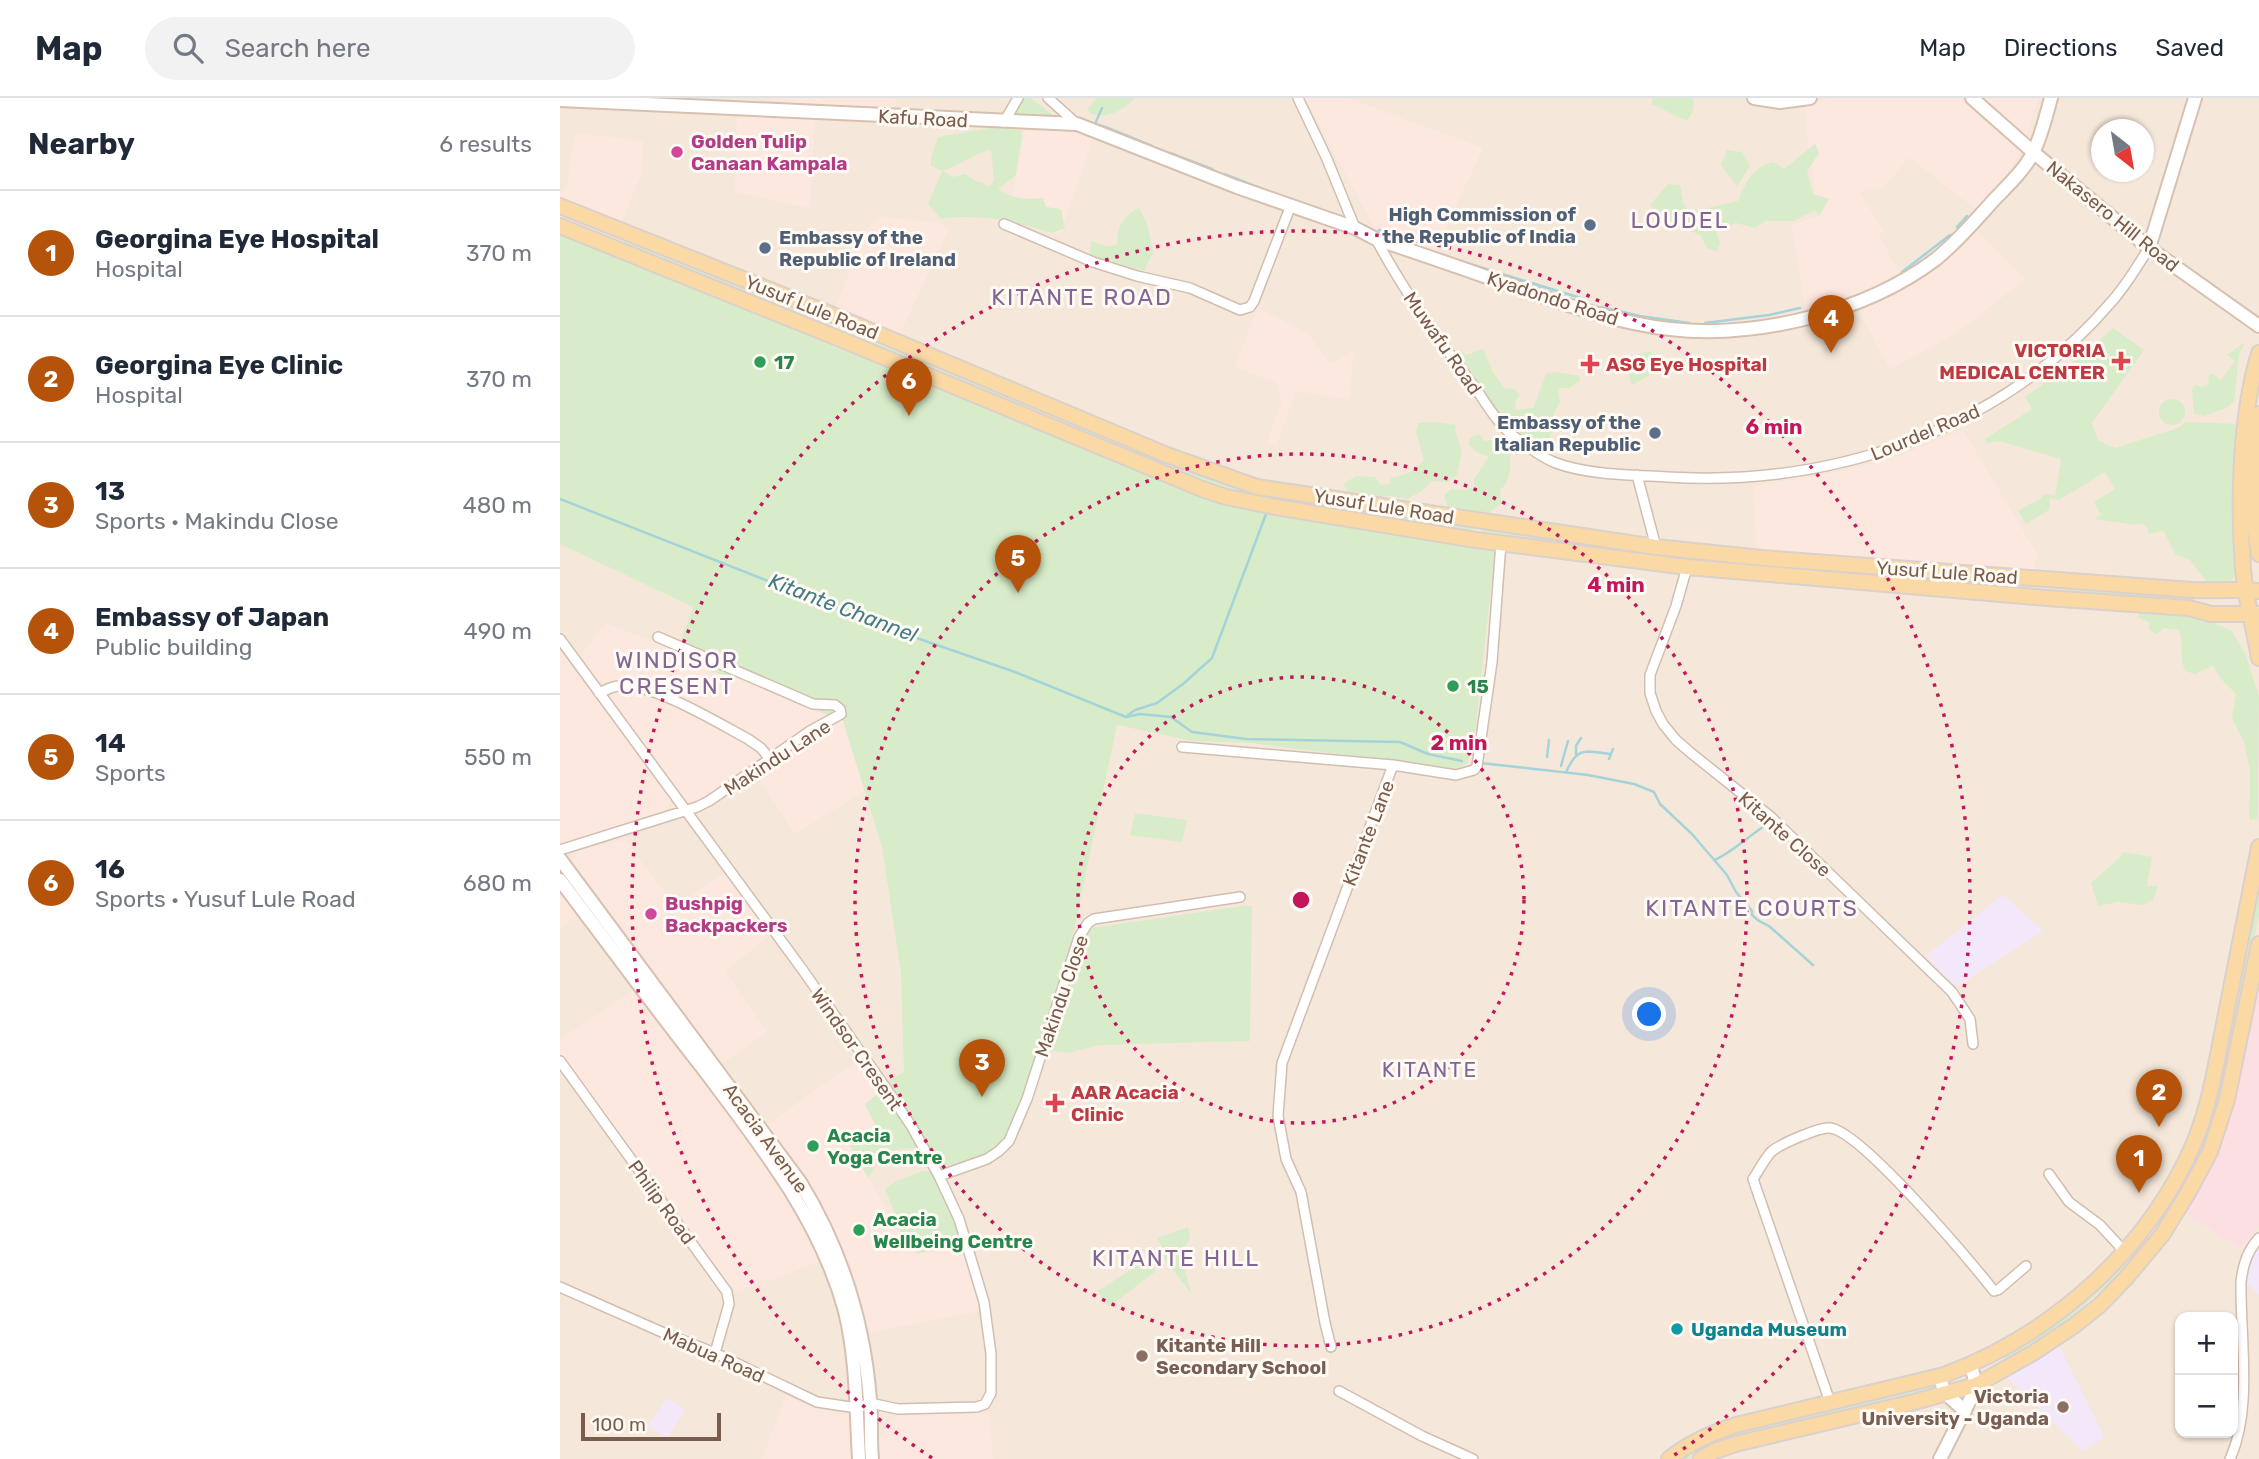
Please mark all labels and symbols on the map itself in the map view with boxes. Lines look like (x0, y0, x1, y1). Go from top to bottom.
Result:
street label: Kafu Road (877, 105, 969, 132)
north arrow (2091, 119, 2154, 182)
place label: Golden Tulip Canaan Kampala (691, 130, 847, 175)
marker: Golden Tulip Canaan Kampala (669, 144, 685, 160)
street label: Nakasero Hill Road (2042, 156, 2184, 277)
place label: High Commission of the Republic of India (1382, 203, 1577, 248)
district label: LOUDEL (1630, 206, 1730, 234)
marker: High Commission of the Republic of India (1582, 217, 1598, 233)
place label: Embassy of the Republic of Ireland (779, 226, 956, 271)
marker: Embassy of the Republic of Ireland (757, 240, 773, 256)
street label: Kyadondo Road (1484, 266, 1621, 331)
street label: Yusuf Lule Road (742, 270, 882, 345)
district label: KITANTE ROAD (991, 283, 1173, 311)
street label: Muwafu Road (1399, 287, 1487, 399)
pin: 4 (1808, 295, 1854, 353)
place label: VICTORIA MEDICAL CENTER (1939, 339, 2105, 384)
place label: 17 (774, 351, 794, 374)
marker: VICTORIA MEDICAL CENTER (2111, 351, 2131, 371)
place label: ASG Eye Hospital (1606, 353, 1767, 376)
marker: 17 (752, 354, 768, 370)
marker: ASG Eye Hospital (1580, 354, 1600, 374)
pin: 6 (886, 358, 932, 416)
street label: Lourdel Road (1867, 399, 1983, 466)
place label: Embassy of the Italian Republic (1494, 411, 1641, 456)
text: 6 min (1746, 414, 1802, 439)
marker: Embassy of the Italian Republic (1647, 425, 1663, 441)
street label: Yusuf Lule Road (1312, 484, 1456, 529)
pin: 5 (995, 535, 1041, 593)
street label: Yusuf Lule Road (1875, 556, 2019, 589)
water label: Kitante Channel (766, 568, 922, 648)
text: 4 min (1587, 572, 1645, 597)
district label: WINDISOR CRESENT (615, 646, 739, 700)
place label: 15 (1467, 675, 1489, 698)
marker: 15 (1445, 678, 1461, 694)
street label: Makindu Lane (720, 714, 835, 800)
text: 2 min (1431, 730, 1487, 755)
street label: Kitante Lane (1338, 777, 1399, 889)
street label: Kitante Close (1734, 787, 1836, 882)
centre of rings (1289, 888, 1313, 912)
place label: Bushpig Backpackers (665, 892, 787, 937)
district label: KITANTE COURTS (1645, 894, 1859, 922)
marker: Bushpig Backpackers (643, 906, 659, 922)
street label: Makindu Close (1030, 932, 1093, 1060)
street label: Windsor Cresent (806, 984, 908, 1115)
your location (1632, 997, 1666, 1031)
pin: 3 (959, 1039, 1005, 1097)
district label: KITANTE (1382, 1057, 1478, 1082)
pin: 2 (2136, 1069, 2182, 1127)
street label: Acacia Avenue (718, 1079, 813, 1198)
place label: AAR Acacia Clinic (1071, 1081, 1179, 1126)
marker: AAR Acacia Clinic (1045, 1093, 1065, 1113)
place label: Acacia Yoga Centre (827, 1124, 943, 1169)
pin: 1 (2116, 1135, 2162, 1193)
marker: Acacia Yoga Centre (805, 1138, 821, 1154)
street label: Philip Road (623, 1156, 700, 1249)
place label: Acacia Wellbeing Centre (873, 1208, 1033, 1253)
marker: Acacia Wellbeing Centre (851, 1222, 867, 1238)
district label: KITANTE HILL (1092, 1244, 1260, 1272)
place label: Uganda Museum (1691, 1318, 1847, 1341)
marker: Uganda Museum (1669, 1321, 1685, 1337)
street label: Mabua Road (660, 1323, 768, 1388)
place label: Kitante Hill Secondary School (1156, 1334, 1326, 1379)
marker: Kitante Hill Secondary School (1134, 1348, 1150, 1364)
place label: Victoria University - Uganda (1861, 1385, 2049, 1430)
marker: Victoria University - Uganda (2055, 1399, 2071, 1415)
scale bar (581, 1410, 721, 1442)

